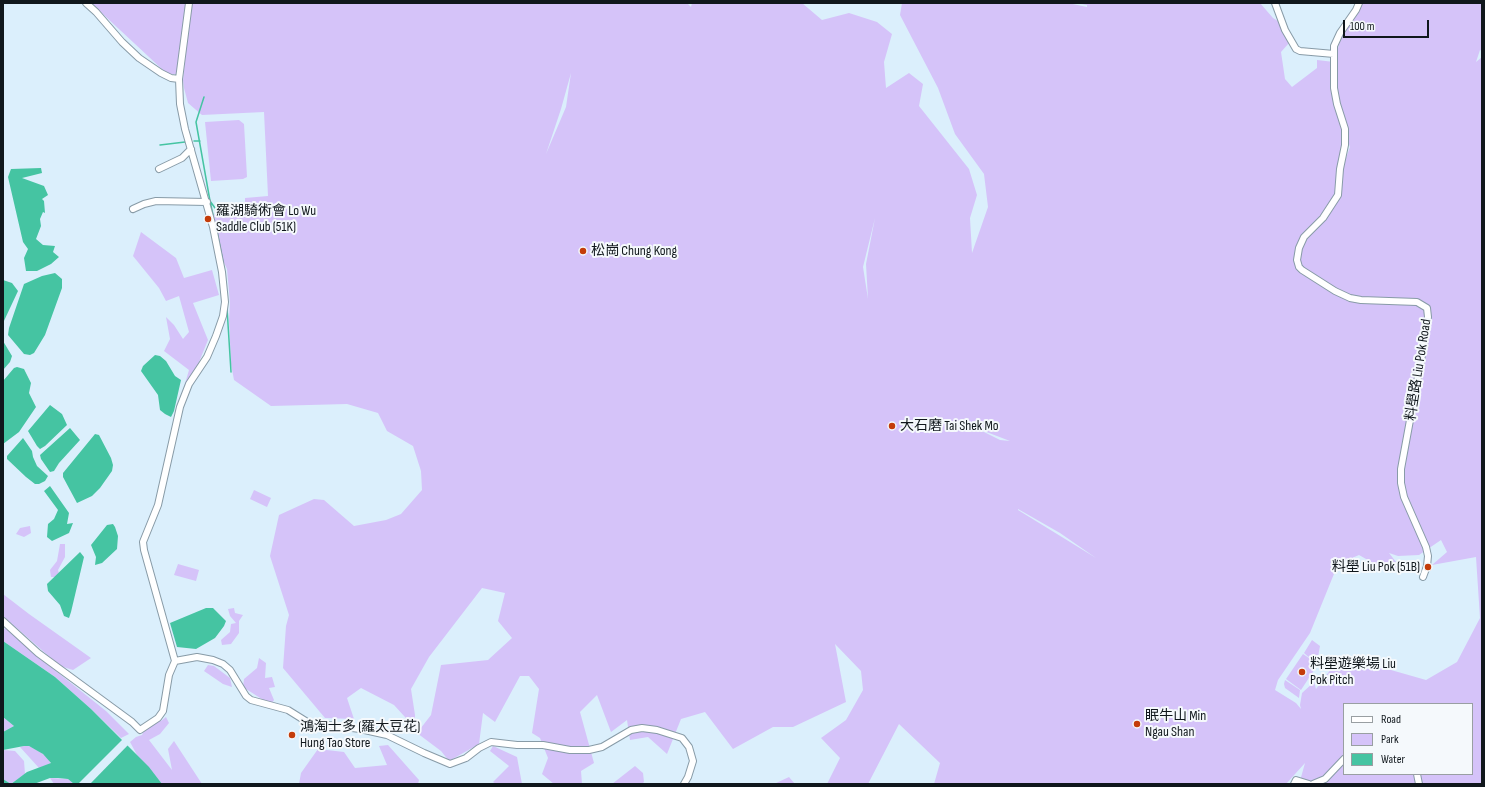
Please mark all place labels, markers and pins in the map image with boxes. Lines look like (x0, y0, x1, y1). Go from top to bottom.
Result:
place label: 羅湖騎術會 Lo Wu Saddle Club (51K) (216, 203, 316, 236)
marker: 羅湖騎術會 Lo Wu Saddle Club (51K) (203, 214, 213, 224)
place label: 松崗 Chung Kong (591, 243, 677, 259)
marker: 松崗 Chung Kong (578, 246, 588, 256)
place label: 大石磨 Tai Shek Mo (900, 418, 999, 434)
marker: 大石磨 Tai Shek Mo (887, 421, 897, 431)
place label: 料壆 Liu Pok (51B) (1332, 559, 1420, 575)
marker: 料壆 Liu Pok (51B) (1423, 562, 1433, 572)
place label: 料壆遊樂場 Liu Pok Pitch (1310, 656, 1396, 688)
marker: 料壆遊樂場 Liu Pok Pitch (1297, 667, 1307, 677)
place label: 眠牛山 Min Ngau Shan (1145, 708, 1206, 740)
place label: 鴻淘士多 (羅太豆花) Hung Tao Store (300, 719, 420, 752)
marker: 眠牛山 Min Ngau Shan (1132, 719, 1142, 729)
marker: 鴻淘士多 (羅太豆花) Hung Tao Store (287, 730, 297, 740)

